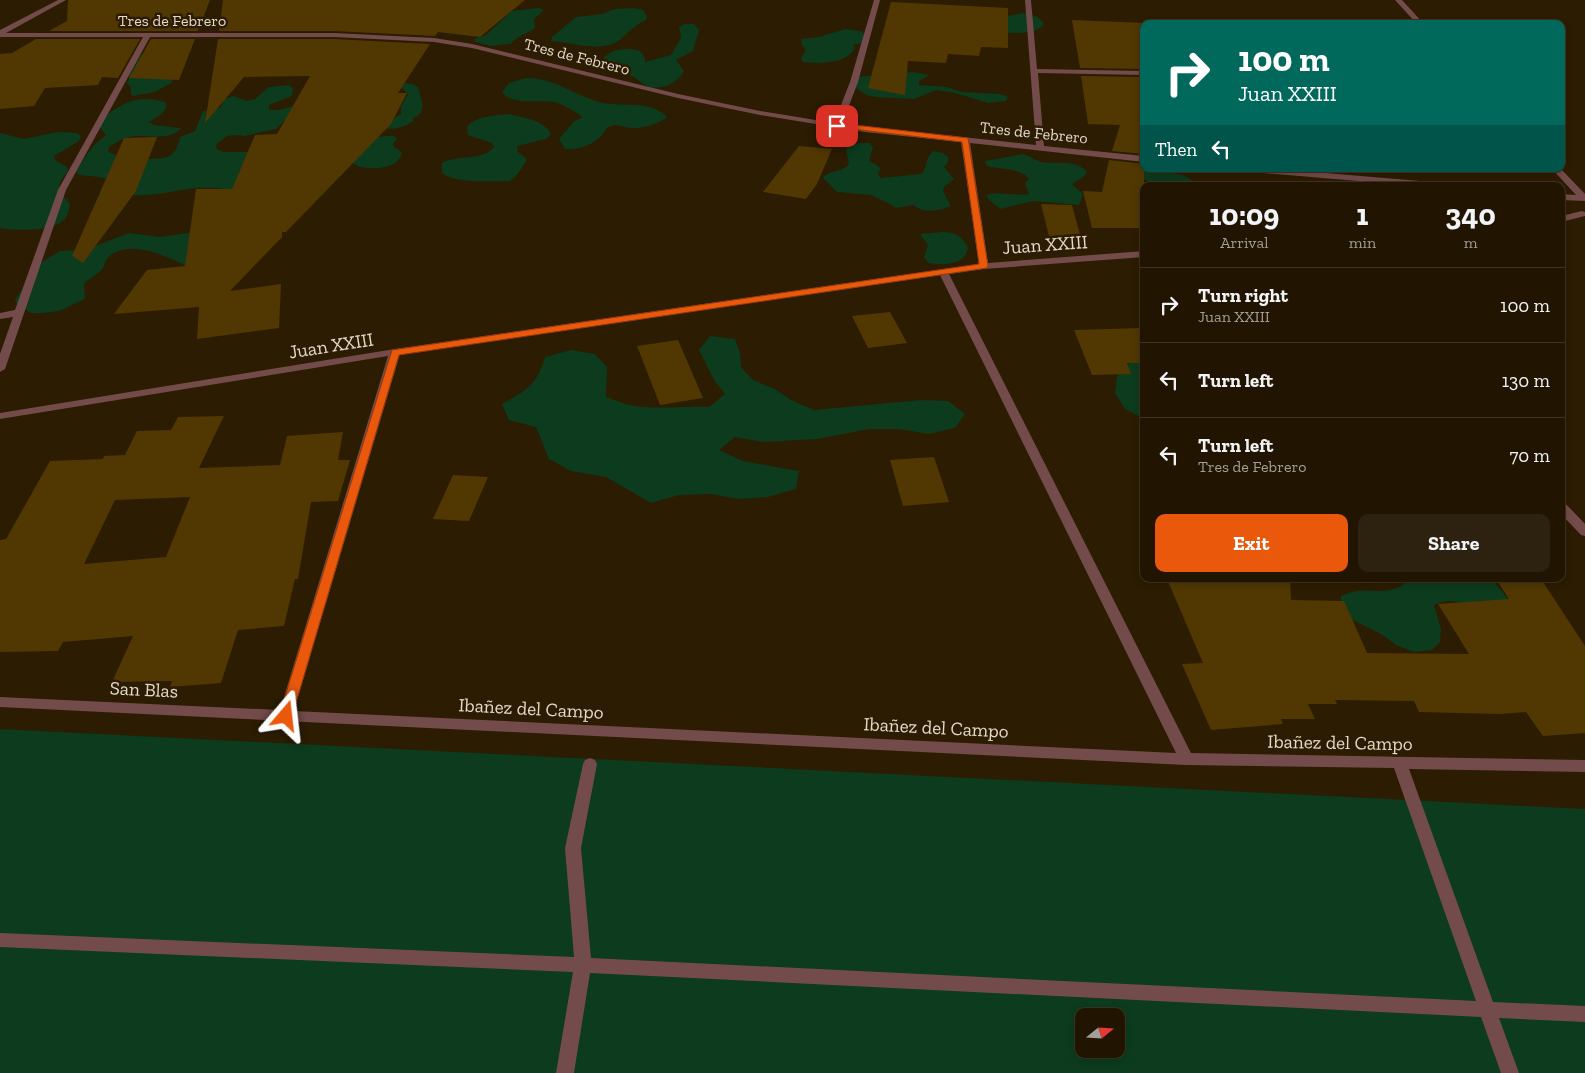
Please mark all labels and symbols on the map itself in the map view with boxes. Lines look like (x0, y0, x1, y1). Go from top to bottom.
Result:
street label: Tres de Febrero (118, 11, 226, 30)
street label: Tres de Febrero (522, 34, 632, 79)
pin (816, 105, 858, 147)
street label: Tres de Febrero (979, 117, 1089, 148)
street label: Juan XXIII (1002, 230, 1088, 259)
street label: Juan XXIII (287, 327, 375, 364)
street label: San Blas (109, 676, 179, 703)
position arrow (259, 689, 311, 741)
street label: Ibañez del Campo (458, 693, 604, 724)
street label: Ibañez del Campo (863, 712, 1009, 743)
street label: Ibañez del Campo (1267, 730, 1413, 755)
north arrow (1075, 1008, 1125, 1058)

